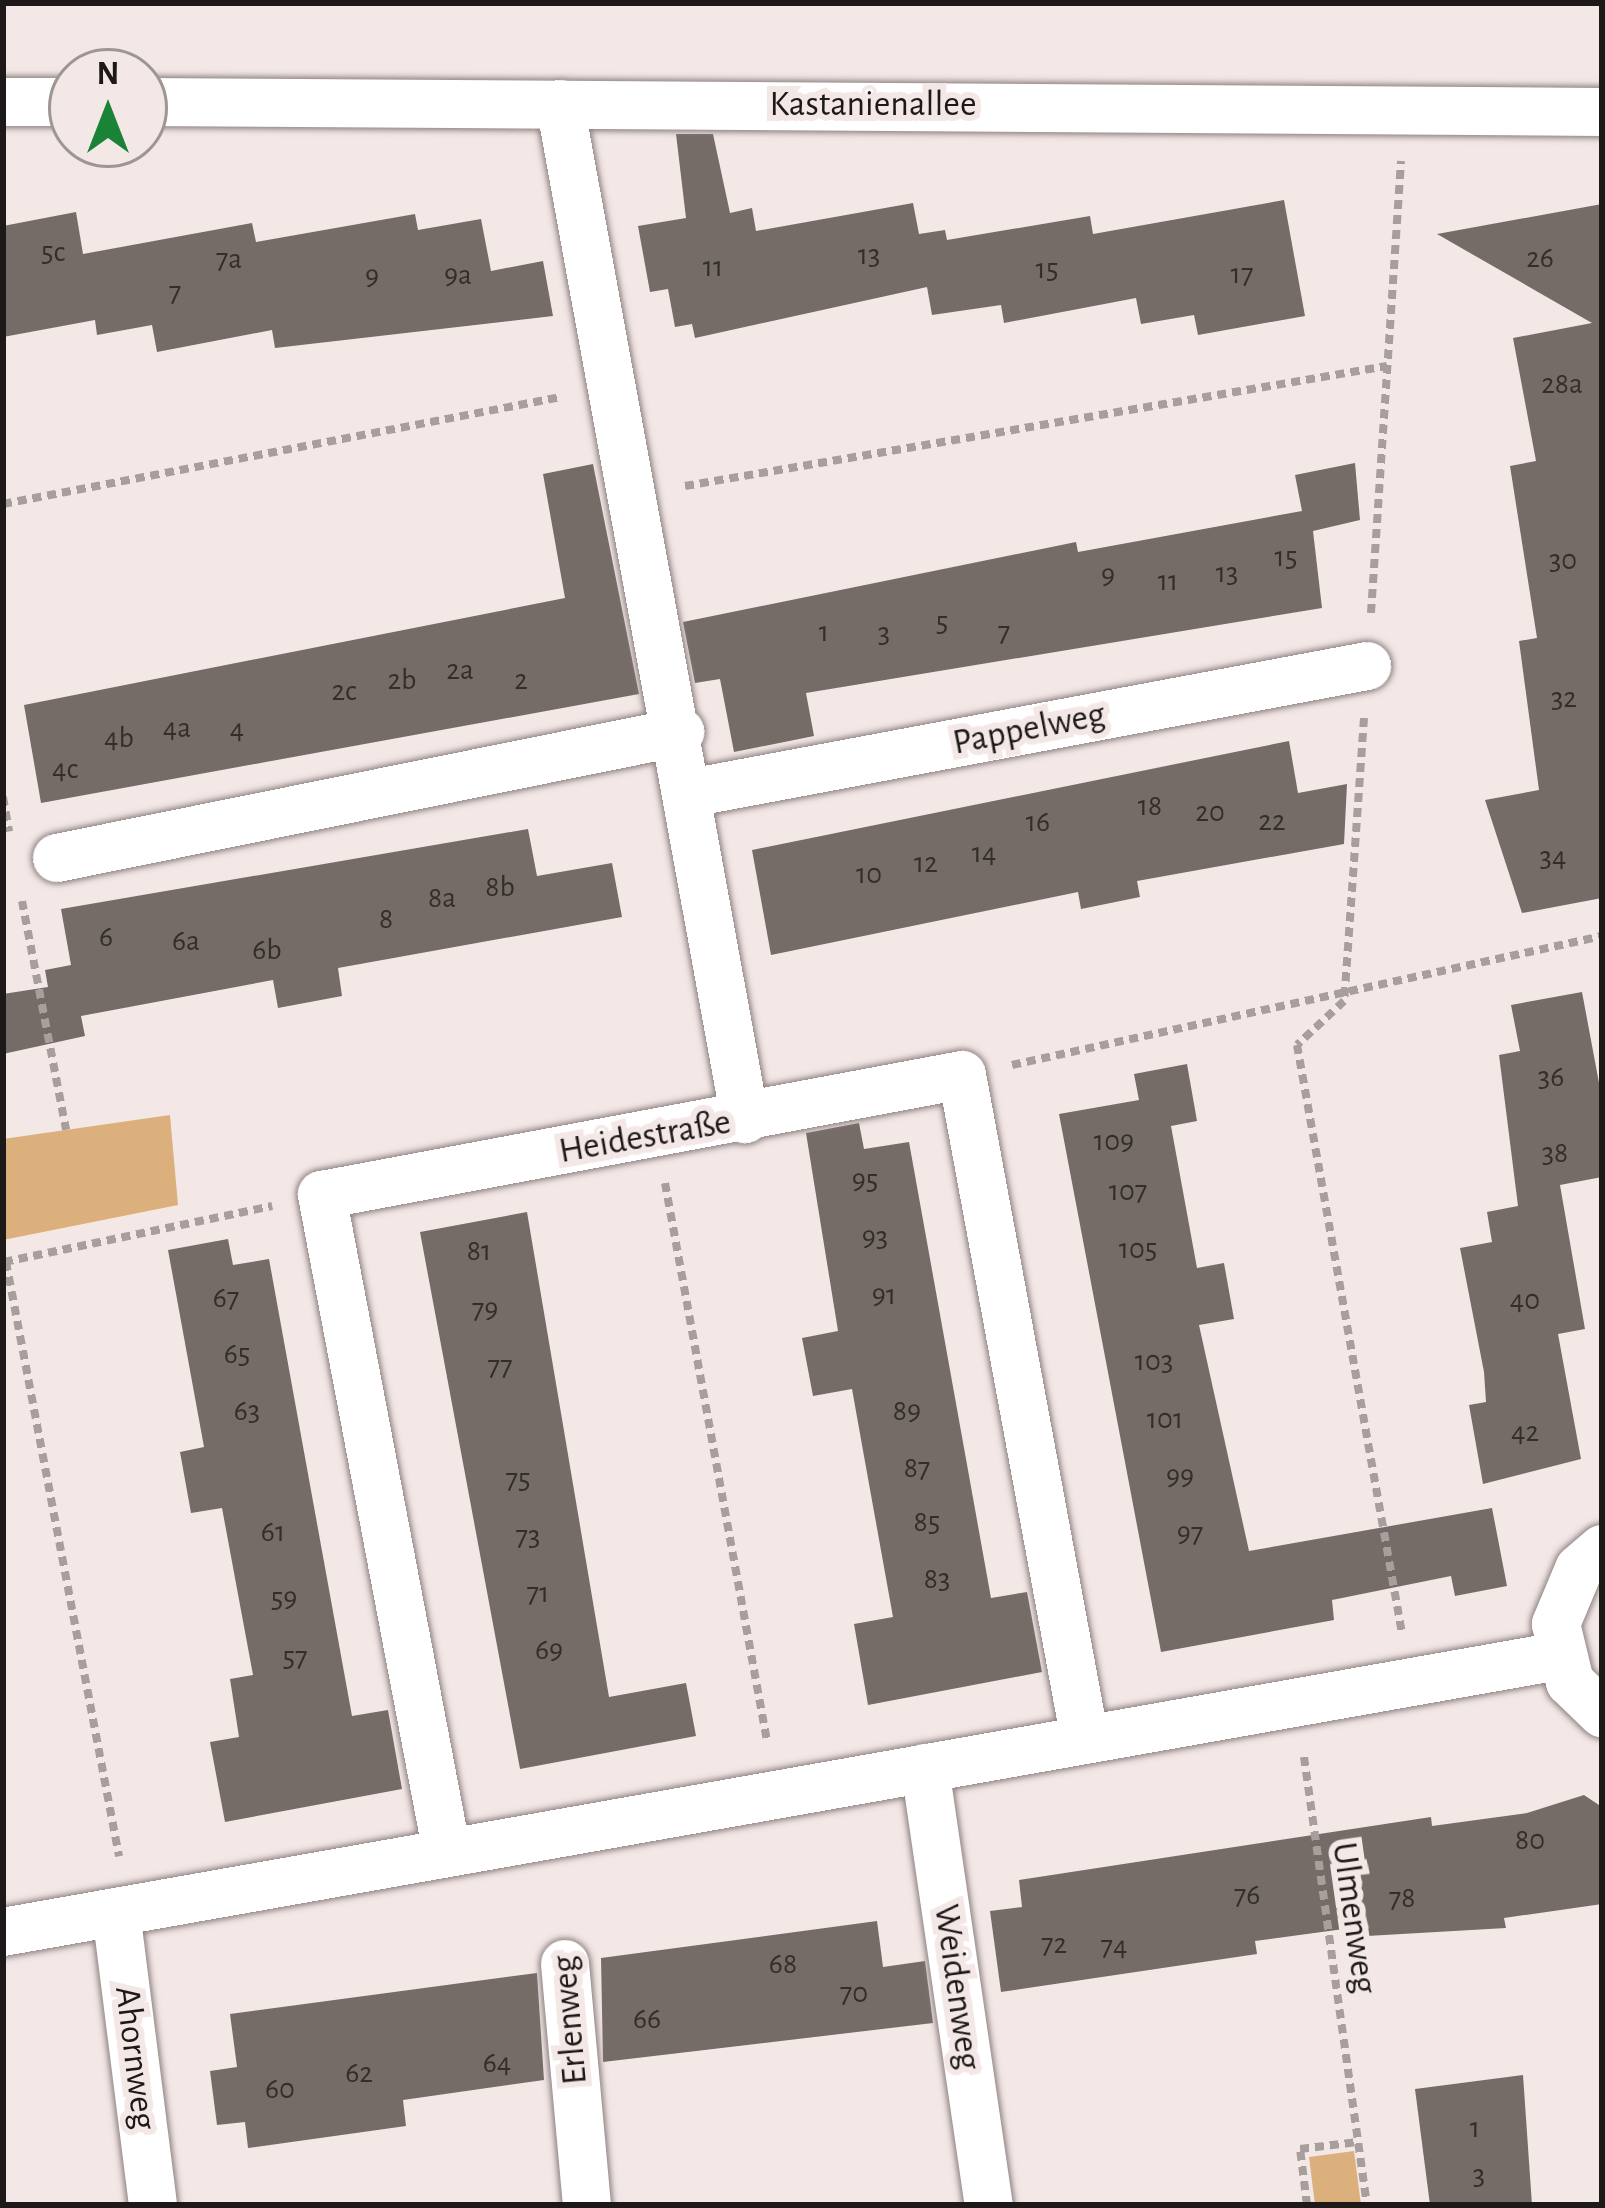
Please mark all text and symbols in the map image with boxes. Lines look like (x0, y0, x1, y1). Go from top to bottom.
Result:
north arrow (48, 48, 168, 168)
text: N (97, 58, 119, 91)
street label: Kastanienallee (769, 83, 977, 127)
house number: 5c (41, 234, 65, 270)
house number: 13 (858, 237, 880, 273)
house number: 26 (1526, 240, 1554, 276)
house number: 7a (216, 241, 242, 277)
house number: 11 (703, 249, 723, 285)
house number: 15 (1036, 251, 1058, 287)
house number: 17 (1231, 256, 1253, 292)
house number: 9a (444, 257, 472, 293)
house number: 9 (365, 258, 379, 294)
house number: 7 (169, 274, 181, 310)
house number: 28a (1541, 366, 1583, 402)
house number: 15 (1275, 539, 1297, 575)
house number: 30 (1549, 542, 1577, 578)
house number: 13 (1216, 555, 1238, 591)
house number: 9 (1101, 557, 1115, 593)
house number: 11 (1158, 563, 1178, 599)
house number: 5 (936, 604, 948, 640)
house number: 1 (819, 614, 829, 650)
house number: 7 (998, 614, 1010, 650)
house number: 3 (878, 615, 890, 651)
house number: 2a (446, 652, 474, 688)
house number: 2b (387, 662, 417, 698)
house number: 2 (514, 662, 528, 698)
house number: 2c (331, 673, 357, 709)
house number: 32 (1551, 680, 1577, 716)
street label: Pappelweg (949, 693, 1109, 765)
house number: 4a (163, 710, 191, 746)
house number: 4 (230, 711, 244, 747)
house number: 4b (104, 720, 134, 756)
house number: 4c (52, 751, 78, 787)
house number: 18 (1138, 788, 1162, 824)
house number: 20 (1195, 794, 1225, 830)
house number: 22 (1258, 803, 1286, 839)
house number: 16 (1026, 804, 1050, 840)
house number: 14 (972, 835, 996, 871)
house number: 34 (1540, 839, 1566, 875)
house number: 12 (914, 845, 938, 881)
house number: 10 (856, 856, 882, 892)
house number: 8b (485, 869, 515, 905)
house number: 8a (428, 880, 456, 916)
house number: 8 (379, 901, 393, 937)
house number: 6 (99, 919, 113, 955)
house number: 6a (172, 923, 200, 959)
house number: 6b (252, 932, 282, 968)
house number: 36 (1538, 1059, 1564, 1095)
street label: Heidestraße (556, 1101, 734, 1173)
house number: 109 (1094, 1123, 1134, 1159)
house number: 38 (1542, 1135, 1568, 1171)
house number: 95 (852, 1162, 878, 1198)
house number: 107 (1109, 1173, 1147, 1209)
house number: 93 (862, 1219, 888, 1255)
house number: 105 (1119, 1231, 1157, 1267)
house number: 81 (467, 1233, 491, 1269)
house number: 91 (872, 1277, 896, 1313)
house number: 67 (213, 1280, 239, 1316)
house number: 40 (1510, 1282, 1540, 1318)
house number: 79 (472, 1291, 498, 1327)
house number: 65 (224, 1336, 250, 1372)
house number: 103 (1135, 1343, 1173, 1379)
house number: 77 (487, 1348, 513, 1384)
house number: 63 (234, 1393, 260, 1429)
house number: 89 (893, 1393, 921, 1429)
house number: 101 (1147, 1401, 1183, 1437)
house number: 42 (1511, 1414, 1539, 1450)
house number: 87 (904, 1450, 930, 1486)
house number: 99 (1166, 1458, 1194, 1494)
house number: 75 (505, 1461, 531, 1497)
house number: 85 (914, 1504, 940, 1540)
house number: 61 (261, 1514, 285, 1550)
house number: 97 (1177, 1515, 1203, 1551)
house number: 73 (516, 1518, 540, 1554)
house number: 83 (924, 1561, 950, 1597)
house number: 71 (527, 1575, 549, 1611)
house number: 59 (271, 1580, 297, 1616)
house number: 69 (535, 1632, 563, 1668)
house number: 57 (282, 1639, 308, 1675)
house number: 80 (1515, 1822, 1545, 1858)
street label: Ulmenweg (1322, 1840, 1386, 1996)
house number: 76 (1234, 1877, 1260, 1913)
house number: 78 (1389, 1880, 1415, 1916)
street label: Weidenweg (924, 1902, 990, 2072)
house number: 72 (1041, 1926, 1067, 1962)
house number: 74 (1101, 1928, 1127, 1964)
house number: 68 (769, 1946, 797, 1982)
street label: Erlenweg (543, 1954, 597, 2086)
house number: 70 (840, 1975, 868, 2011)
street label: Ahornweg (105, 1984, 165, 2132)
house number: 66 (633, 2001, 661, 2037)
house number: 64 (483, 2045, 511, 2081)
house number: 62 (345, 2055, 373, 2091)
house number: 60 (265, 2071, 295, 2107)
house number: 1 (1470, 2110, 1480, 2146)
house number: 3 (1473, 2157, 1485, 2193)

